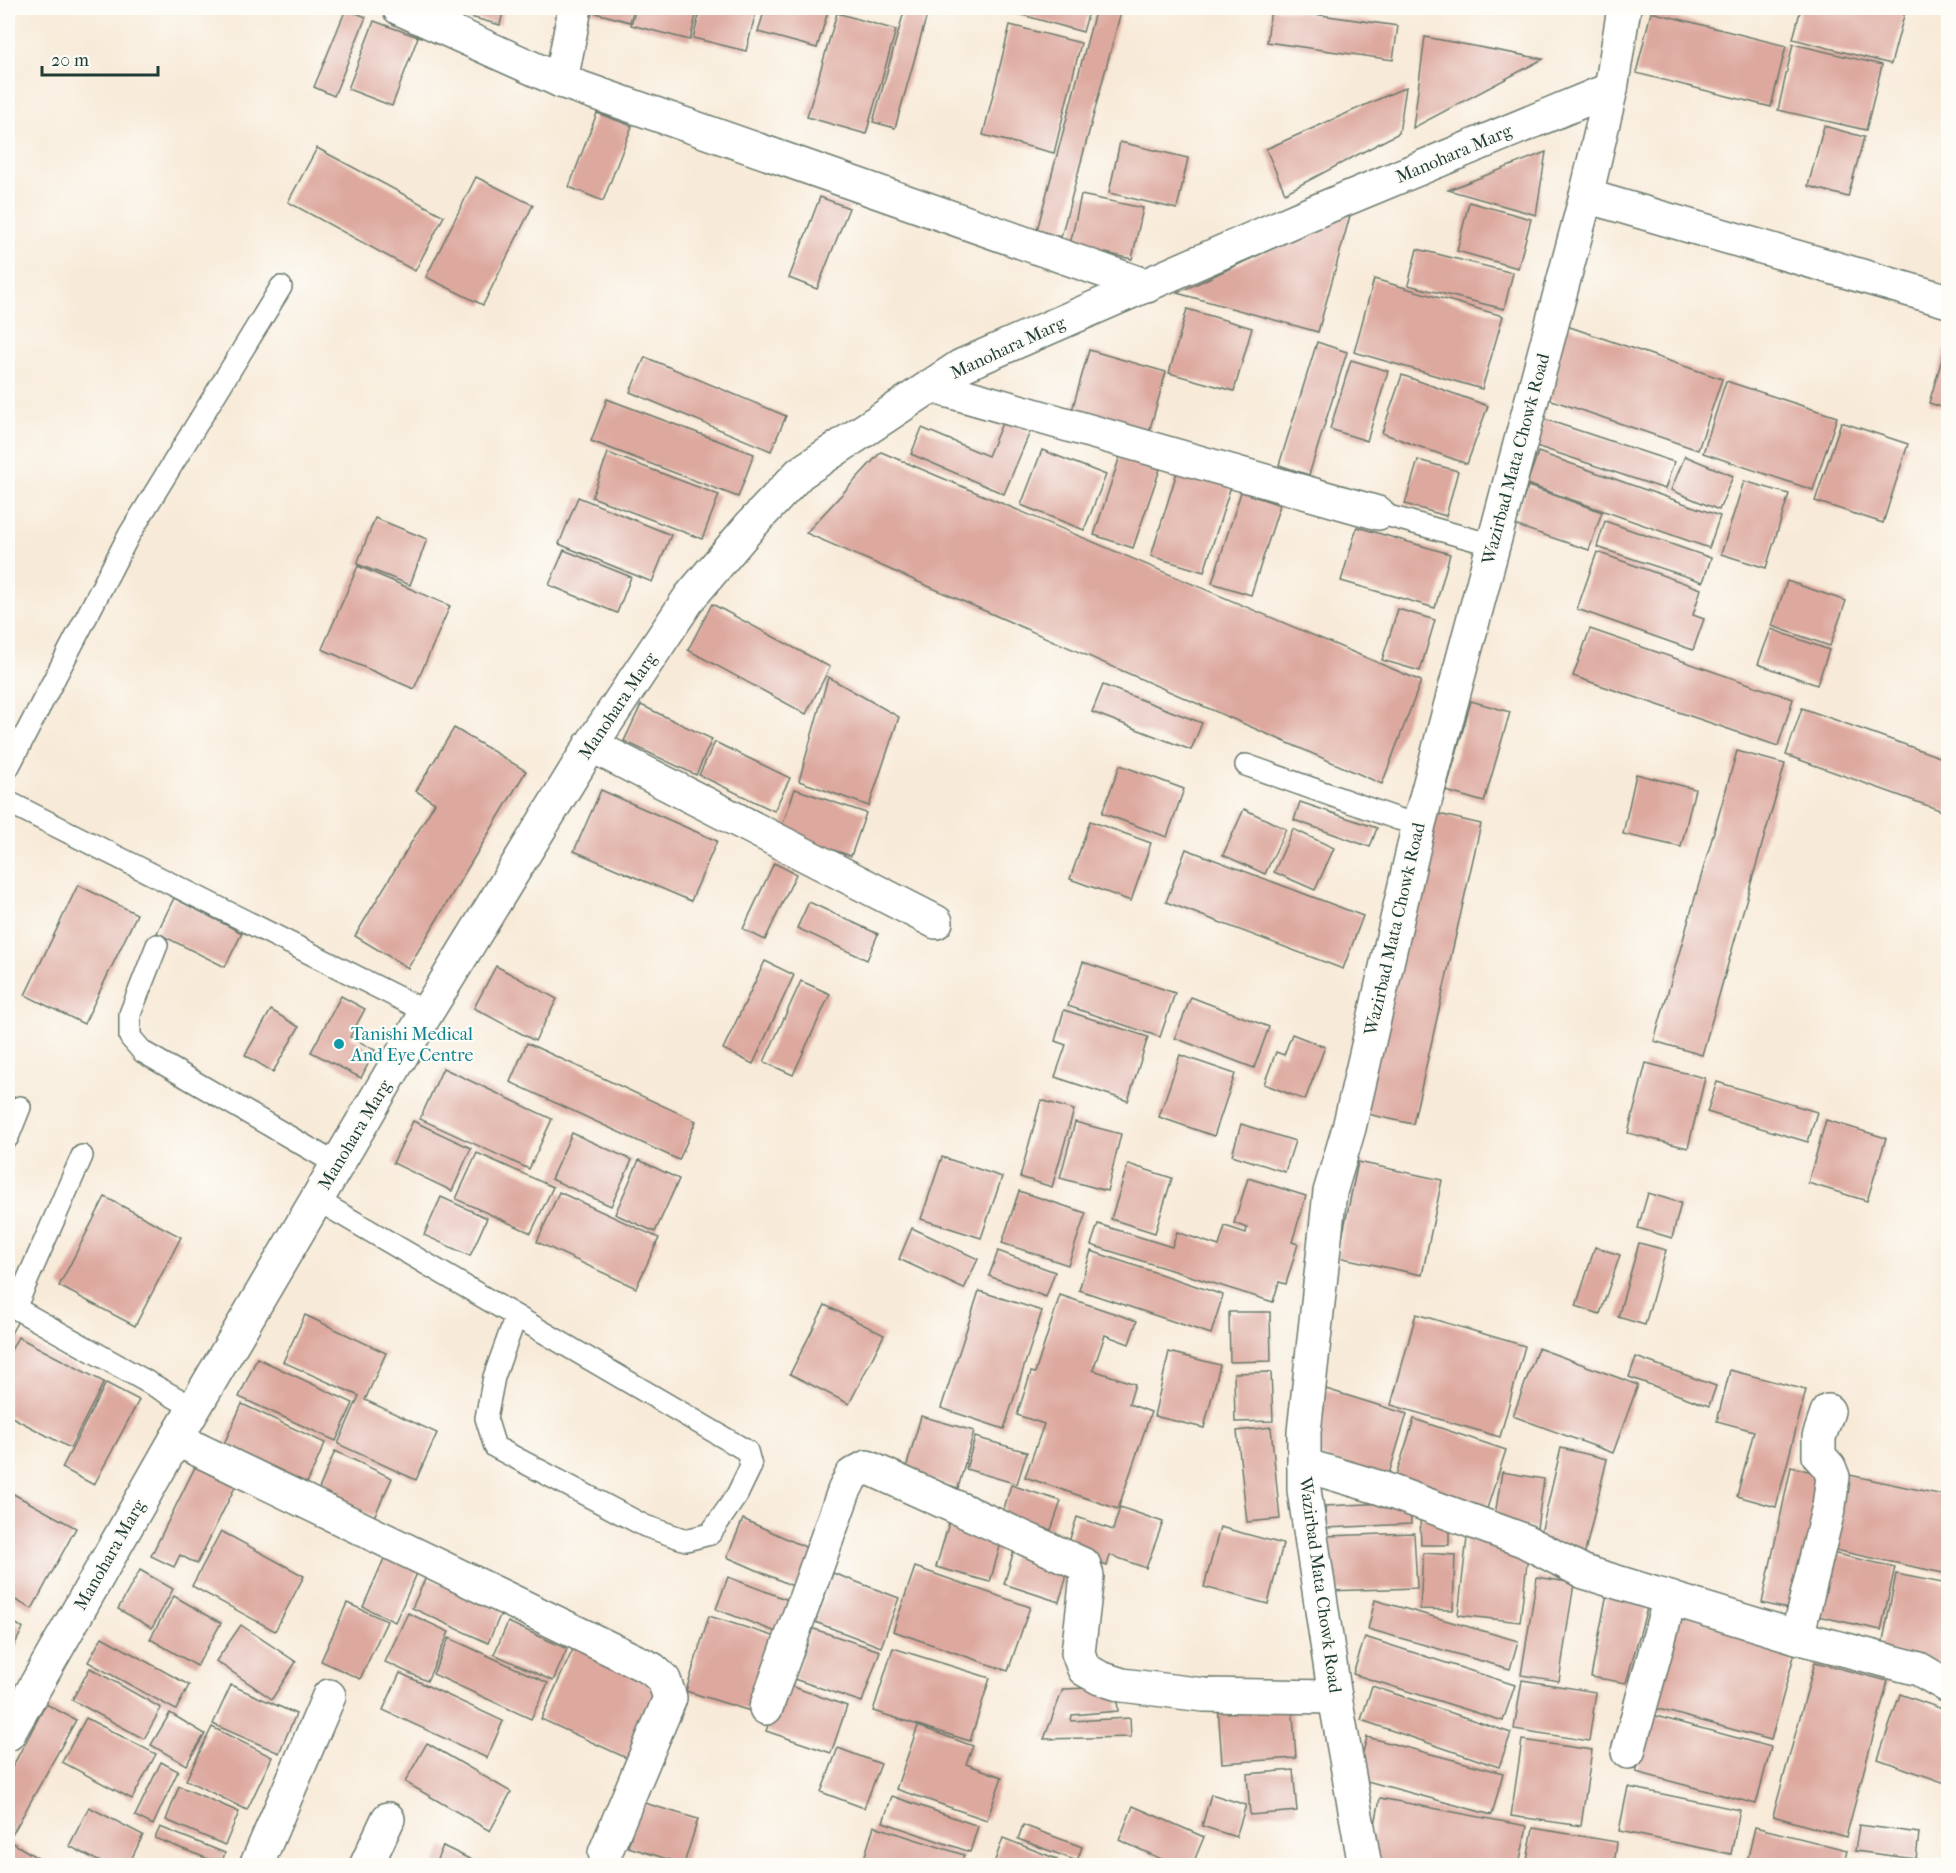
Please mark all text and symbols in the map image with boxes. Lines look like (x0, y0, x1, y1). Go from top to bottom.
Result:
scale bar (42, 39, 158, 77)
text: 20 m (51, 50, 89, 71)
street label: Manohara Marg (1393, 120, 1516, 188)
street label: Manohara Marg (947, 312, 1069, 384)
street label: Wazirbad Mata Chowk Road (1477, 351, 1554, 568)
street label: Manohara Marg (575, 648, 662, 763)
street label: Wazirbad Mata Chowk Road (1360, 820, 1430, 1038)
place label: Tanishi Medical And Eye Centre (350, 1024, 474, 1066)
marker: Tanishi Medical And Eye Centre (332, 1037, 346, 1051)
street label: Manohara Marg (314, 1076, 396, 1194)
street label: Wazirbad Mata Chowk Road (1294, 1475, 1346, 1694)
street label: Manohara Marg (70, 1496, 150, 1614)

